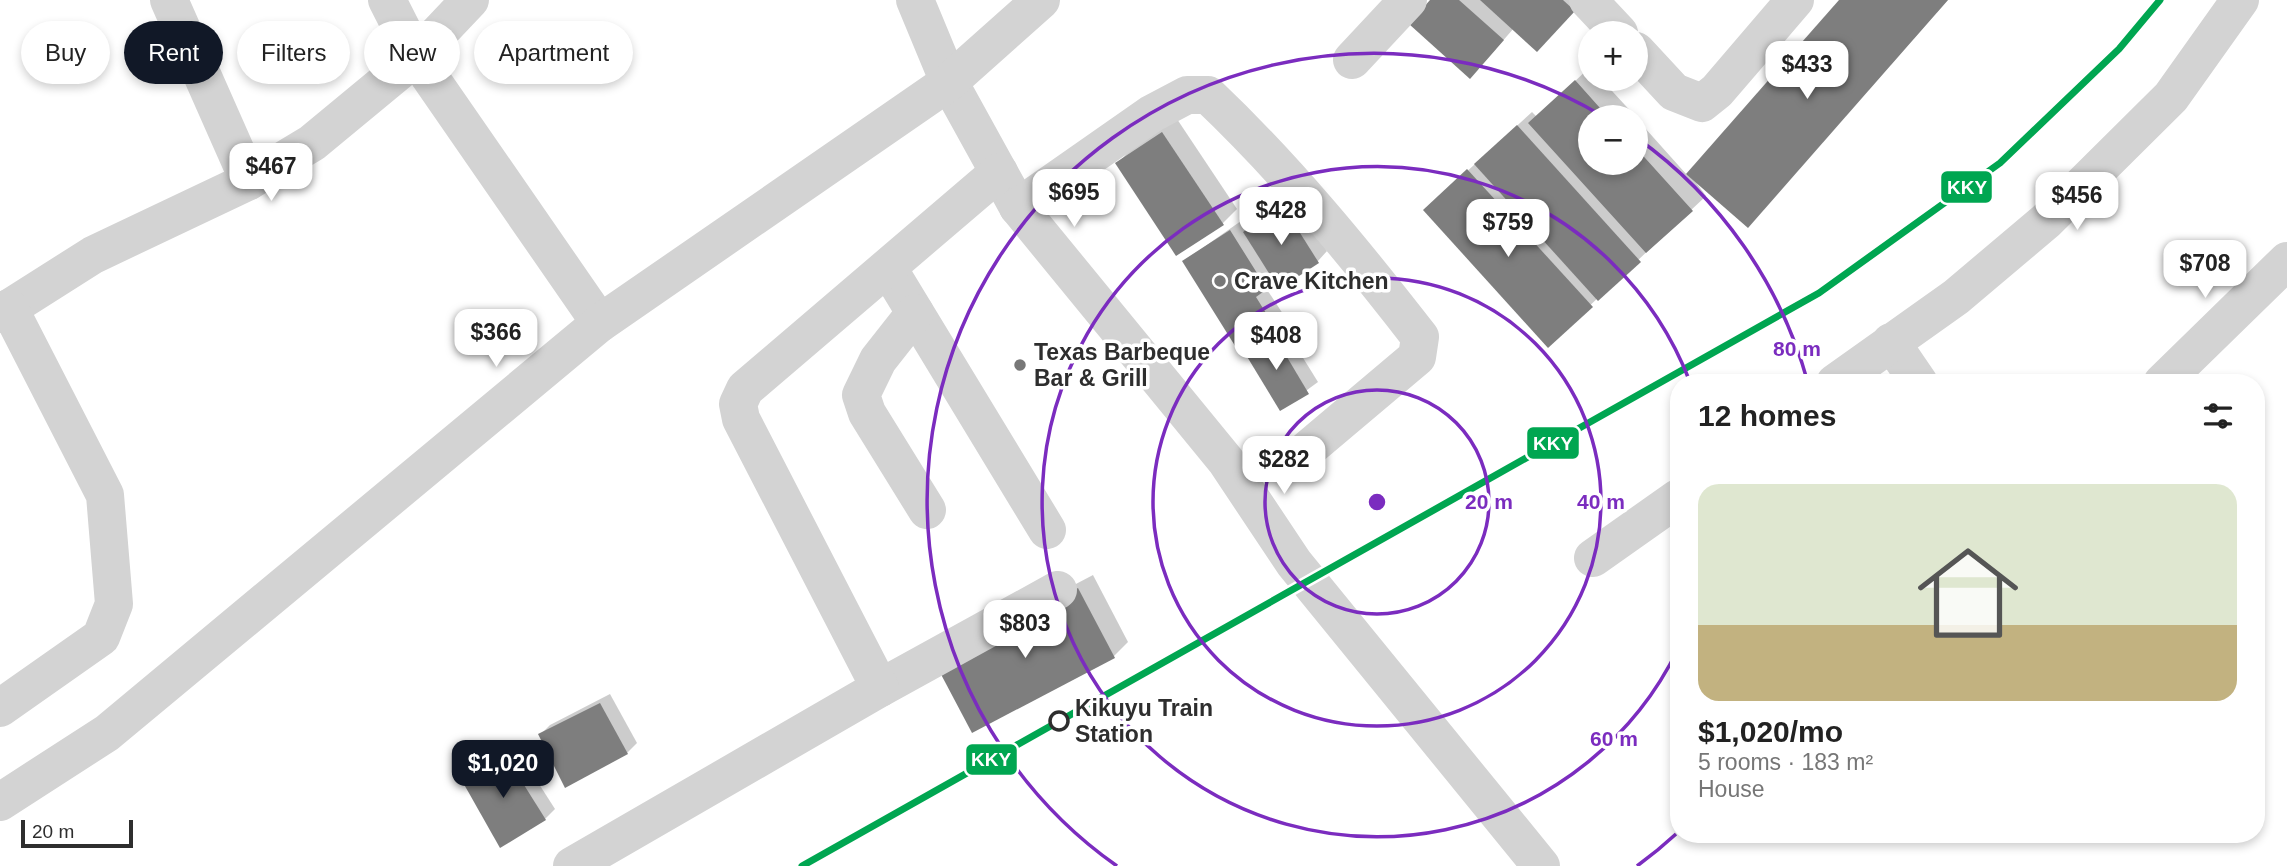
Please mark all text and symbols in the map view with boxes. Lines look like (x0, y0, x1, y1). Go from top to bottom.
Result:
chip: Buy (21, 21, 110, 84)
chip: Rent (124, 21, 223, 84)
chip: Filters (237, 21, 350, 84)
chip: New (364, 21, 460, 84)
chip: Apartment (474, 21, 633, 84)
map controls (1578, 21, 1648, 175)
button: + (1578, 21, 1648, 91)
pin: $433 (1766, 42, 1848, 101)
text: $433 (1781, 51, 1833, 77)
button: − (1578, 105, 1648, 175)
pin: $467 (230, 144, 312, 203)
text: $467 (245, 153, 297, 179)
pin: $695 (1033, 170, 1115, 229)
line badge: KKY (1940, 170, 1993, 204)
pin: $456 (2036, 173, 2118, 232)
text: KKY (1947, 177, 1987, 198)
text: $695 (1048, 179, 1100, 205)
text: $456 (2051, 182, 2103, 208)
pin: $428 (1240, 188, 1322, 247)
text: $428 (1255, 197, 1307, 223)
pin: $759 (1467, 200, 1549, 259)
text: $759 (1482, 209, 1534, 235)
pin: $708 (2164, 240, 2246, 300)
text: $708 (2179, 250, 2231, 276)
place label: Crave Kitchen (1234, 268, 1389, 294)
marker: Crave Kitchen (1212, 273, 1228, 289)
pin: $366 (455, 310, 537, 369)
pin: $408 (1235, 312, 1317, 372)
text: $366 (470, 319, 522, 345)
text: $408 (1250, 322, 1302, 348)
text: 80 m (1773, 337, 1821, 360)
place label: Texas Barbeque Bar & Grill (1034, 339, 1210, 391)
marker: Texas Barbeque Bar & Grill (1012, 357, 1028, 373)
icon: filters (2199, 397, 2237, 435)
text: 12 homes (1698, 399, 1836, 432)
line badge: KKY (1526, 426, 1580, 460)
text: KKY (1533, 433, 1573, 454)
pin: $282 (1243, 436, 1325, 496)
text: $282 (1258, 446, 1310, 472)
centre of rings (1365, 490, 1389, 514)
text: 20 m (1465, 490, 1513, 513)
text: 40 m (1577, 490, 1625, 513)
icon: home (1905, 530, 2031, 656)
pin: $803 (984, 600, 1066, 660)
text: $803 (999, 610, 1051, 636)
place label: Kikuyu Train Station (1075, 695, 1213, 747)
marker: Kikuyu Train Station (1049, 711, 1069, 731)
text: $1,020/mo (1698, 715, 1843, 748)
text: 60 m (1590, 727, 1638, 750)
pin: $1,020 (446, 740, 560, 800)
line badge: KKY (965, 743, 1018, 776)
text: KKY (971, 749, 1011, 770)
text: 5 rooms · 183 m² (1698, 749, 1873, 775)
text: $1,020 (468, 750, 538, 776)
text: House (1698, 776, 1764, 802)
scale bar (21, 817, 133, 849)
text: 20 m (32, 821, 74, 842)

